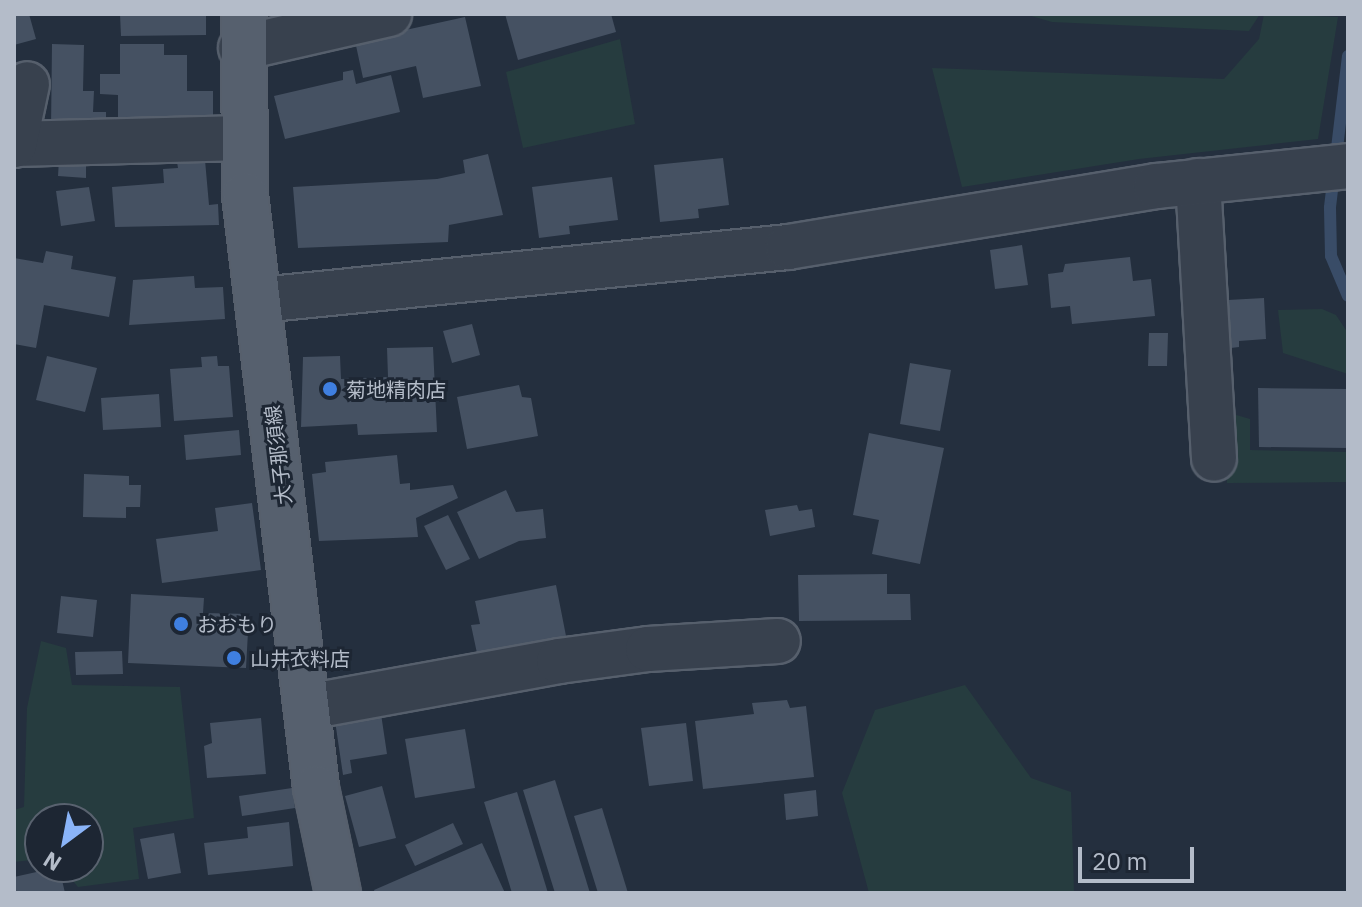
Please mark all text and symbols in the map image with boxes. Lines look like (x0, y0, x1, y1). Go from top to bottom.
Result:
place label: 菊地精肉店 (346, 377, 446, 401)
marker: 菊地精肉店 (321, 380, 339, 398)
street label: 大子那須線 (260, 404, 296, 506)
place label: おおもり (197, 612, 277, 636)
marker: おおもり (172, 615, 190, 633)
place label: 山井衣料店 (250, 646, 350, 670)
marker: 山井衣料店 (225, 649, 243, 667)
north arrow (24, 803, 104, 883)
scale bar (1082, 831, 1198, 881)
text: 20 m (1092, 845, 1147, 877)
text: N (38, 846, 67, 879)

